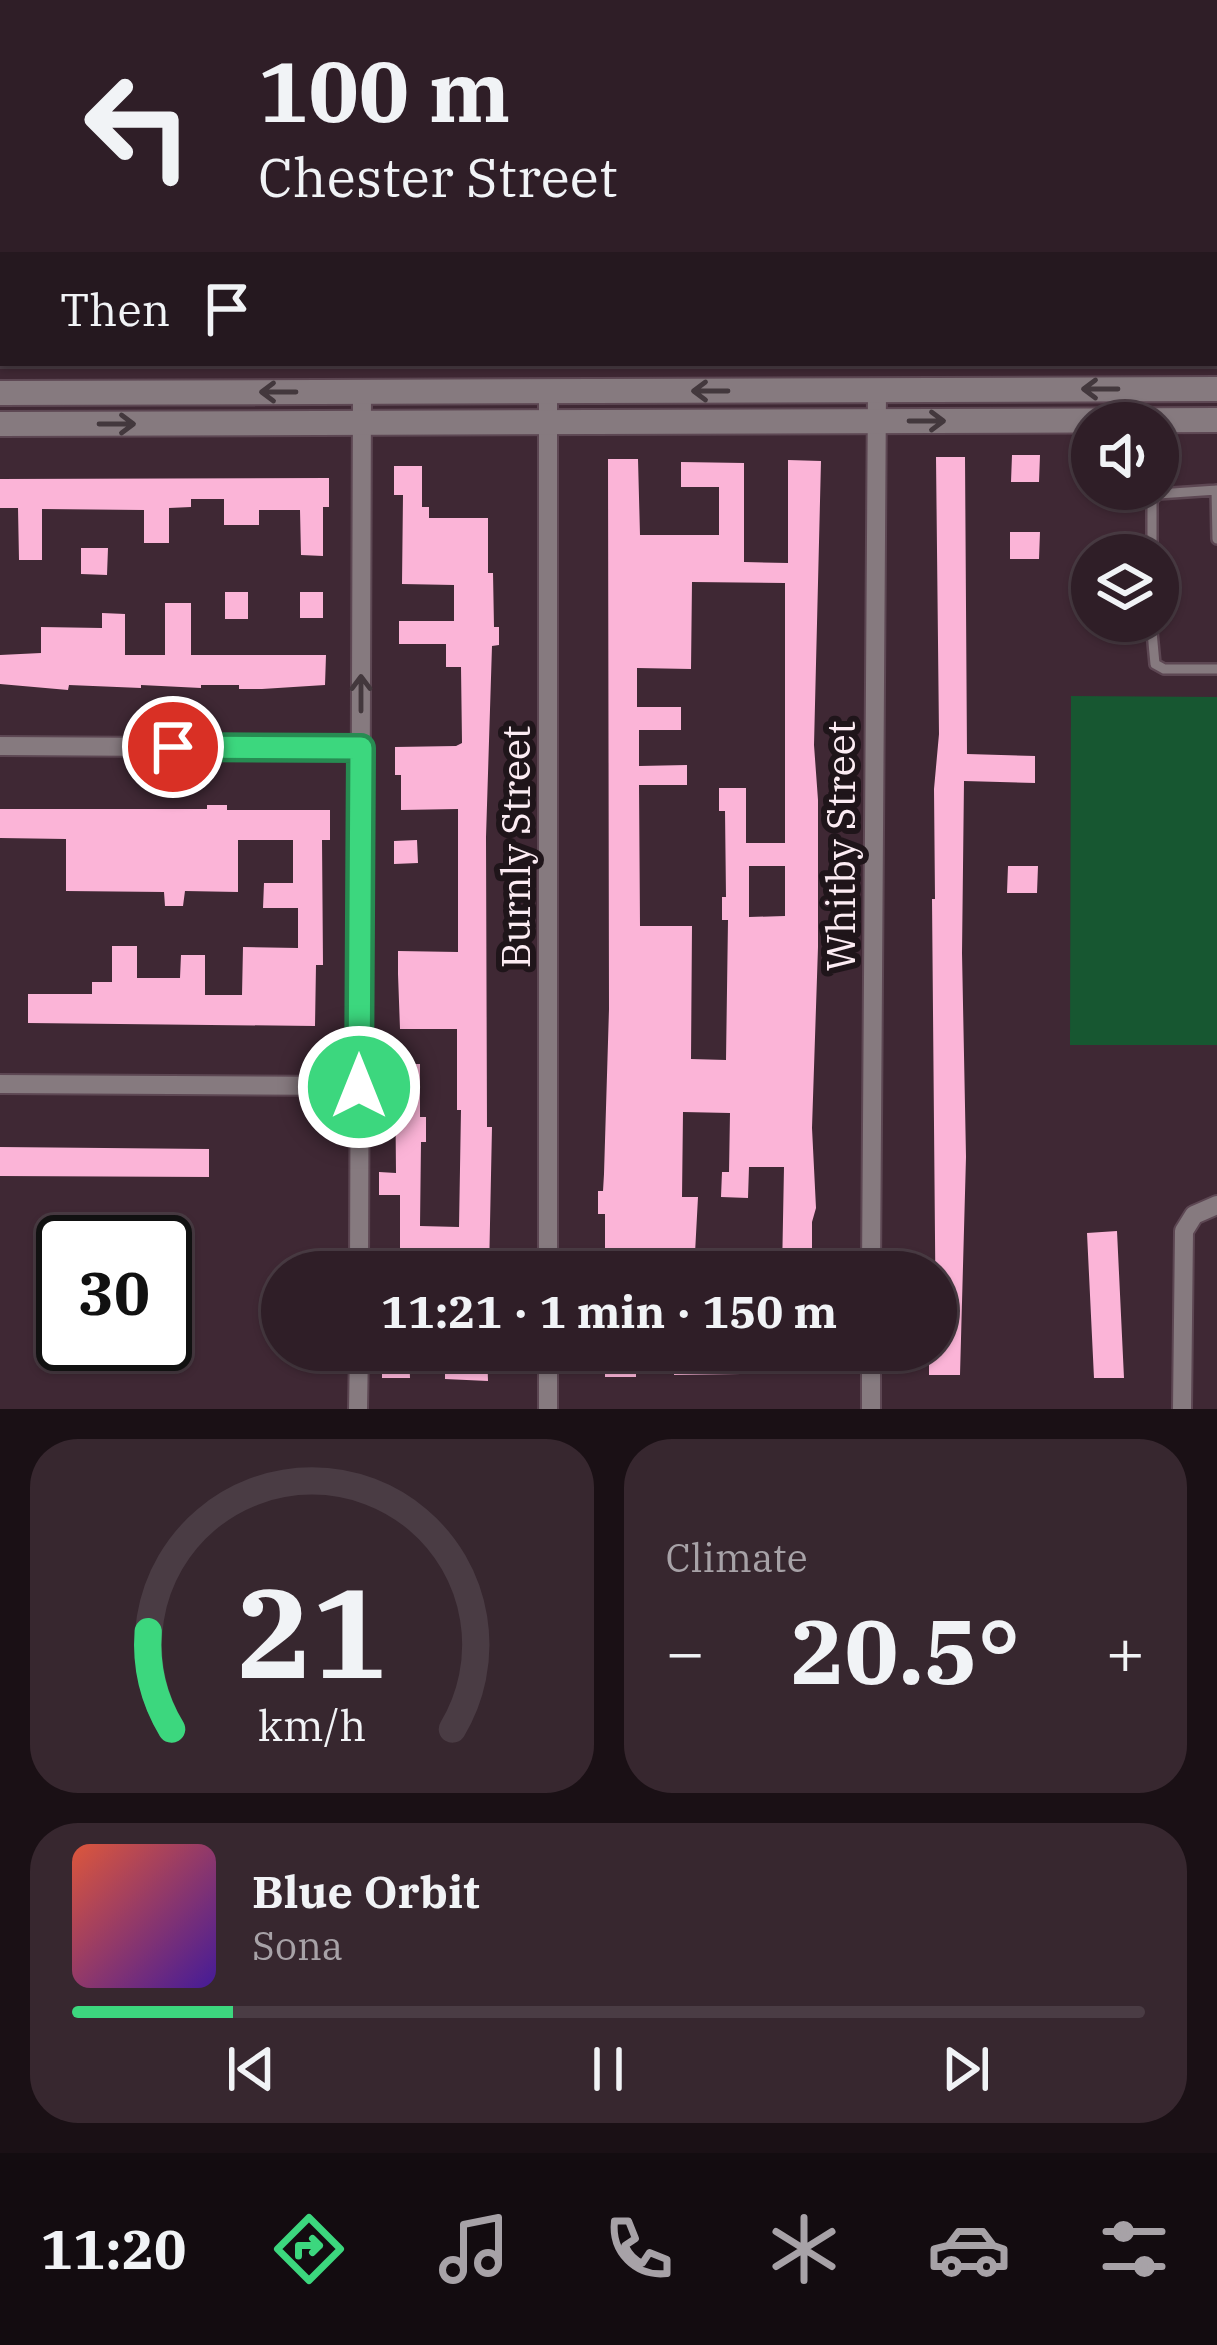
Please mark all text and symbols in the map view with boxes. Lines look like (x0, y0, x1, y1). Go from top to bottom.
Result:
text: 100 m (258, 36, 510, 145)
icon: left (60, 48, 216, 204)
text: Chester Street (258, 142, 618, 212)
icon: arrive (194, 276, 260, 342)
text: Then (60, 280, 170, 338)
one-way arrow (1081, 378, 1120, 400)
one-way arrow (691, 380, 730, 402)
one-way arrow (259, 381, 298, 403)
map controls (1071, 402, 1179, 642)
button: sound (1071, 402, 1179, 510)
one-way arrow (907, 410, 946, 432)
one-way arrow (97, 413, 136, 435)
button: layers (1071, 534, 1179, 642)
one-way arrow (350, 674, 372, 713)
pin (122, 696, 224, 798)
icon: arrive (140, 714, 206, 780)
street label: Whitby Street (815, 721, 866, 971)
street label: Burnly Street (490, 725, 541, 969)
position arrow (296, 1024, 422, 1150)
speed limit sign: 30 (36, 1215, 192, 1371)
text: 11:21 · 1 min · 150 m (381, 1282, 837, 1340)
text: Climate (666, 1532, 808, 1583)
text: 21 (237, 1550, 387, 1712)
text: 20.5° (790, 1592, 1020, 1709)
text: − (666, 1608, 705, 1694)
text: + (1105, 1608, 1145, 1694)
text: km/h (258, 1697, 366, 1753)
text: Blue Orbit (252, 1862, 480, 1920)
text: Sona (252, 1920, 343, 1971)
icon: previous (218, 2036, 284, 2102)
icon: pause (575, 2036, 641, 2102)
icon: next (933, 2036, 999, 2102)
icon: directions (267, 2207, 351, 2291)
icon: music (432, 2207, 516, 2291)
icon: phone (597, 2207, 681, 2291)
icon: climate (762, 2207, 846, 2291)
icon: car (927, 2207, 1011, 2291)
icon: filters (1092, 2207, 1176, 2291)
text: 11:20 (41, 2214, 186, 2284)

